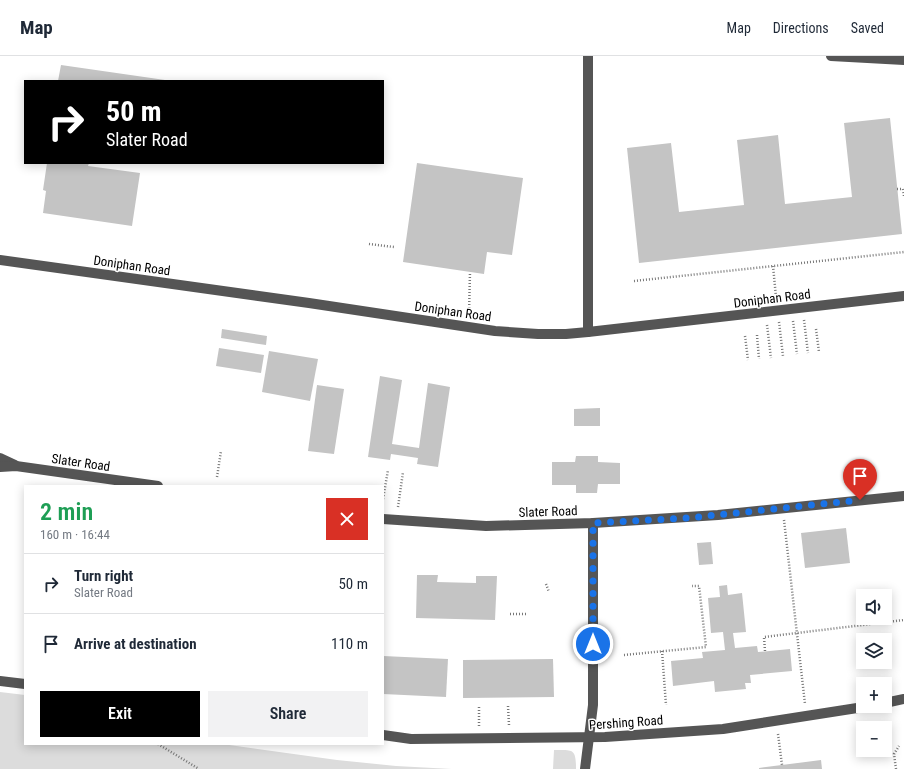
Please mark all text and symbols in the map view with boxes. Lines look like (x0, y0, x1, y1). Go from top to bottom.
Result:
text: Map (20, 16, 53, 39)
text: Map (727, 20, 751, 36)
text: Directions (773, 20, 829, 36)
text: Saved (851, 20, 884, 36)
text: 50 m (106, 95, 162, 128)
icon: right (40, 96, 92, 148)
text: Slater Road (106, 129, 188, 150)
street label: Doniphan Road (92, 253, 171, 278)
street label: Doniphan Road (733, 286, 811, 311)
street label: Doniphan Road (413, 299, 492, 324)
street label: Slater Road (51, 451, 111, 474)
pin (843, 459, 877, 500)
icon: arrive (849, 465, 871, 487)
text: 2 min (40, 498, 93, 526)
button: close (326, 498, 368, 540)
street label: Slater Road (518, 503, 578, 520)
text: 160 m · 16:44 (40, 527, 110, 542)
text: Turn right (74, 567, 133, 585)
icon: right (40, 573, 62, 595)
text: 50 m (338, 575, 368, 593)
text: Slater Road (74, 585, 133, 600)
map controls (856, 589, 892, 757)
button: sound (856, 589, 892, 625)
position arrow (572, 623, 614, 665)
icon: arrive (40, 633, 62, 655)
button: layers (856, 633, 892, 669)
text: Arrive at destination (74, 635, 197, 653)
text: 110 m (331, 635, 368, 653)
button: + (856, 677, 892, 713)
button: Exit (40, 691, 200, 737)
button: Share (208, 691, 368, 737)
street label: Pershing Road (589, 712, 664, 733)
button: − (856, 721, 892, 757)

